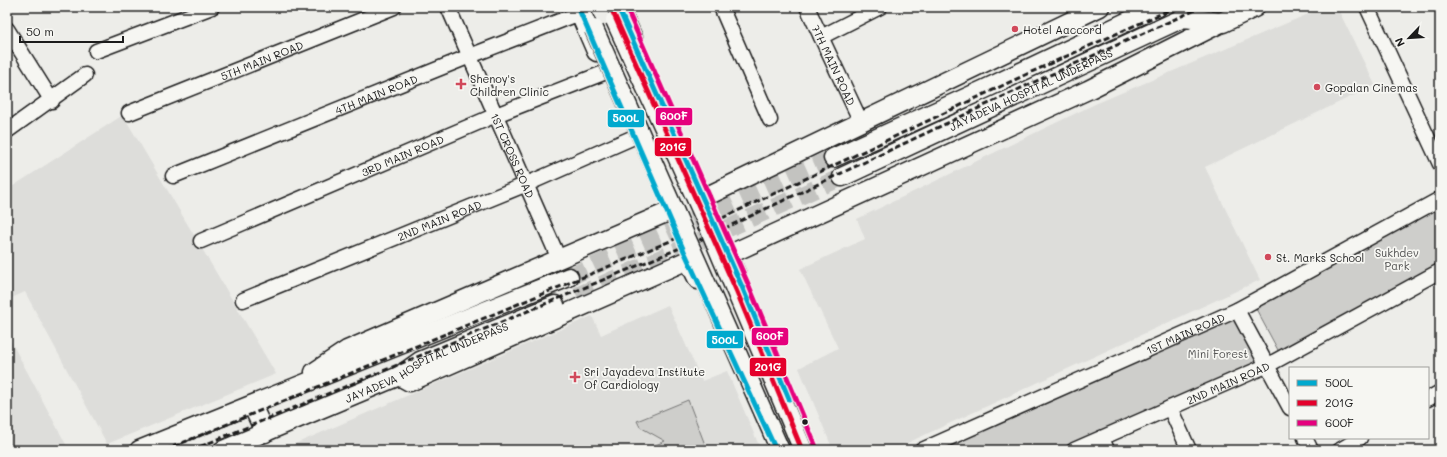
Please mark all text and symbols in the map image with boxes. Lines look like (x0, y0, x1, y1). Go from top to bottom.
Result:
scale bar (20, 18, 123, 44)
north arrow (1389, 18, 1429, 58)
street label: 7TH MAIN ROAD (809, 22, 860, 108)
place label: Hotel Aaccord (1023, 22, 1102, 37)
text: 50 m (26, 23, 54, 39)
marker: Hotel Aaccord (1010, 24, 1020, 34)
text: N (1391, 35, 1408, 49)
street label: 5TH MAIN ROAD (218, 37, 305, 83)
street label: JAYADEVA HOSPITAL UNDERPASS (946, 45, 1115, 134)
street label: 4TH MAIN ROAD (333, 71, 420, 117)
place label: Shenoy's Children Clinic (470, 71, 549, 99)
marker: Shenoy's Children Clinic (455, 78, 467, 90)
place label: Gopalan Cinemas (1325, 80, 1418, 95)
marker: Gopalan Cinemas (1312, 82, 1322, 92)
line badge: 600F (655, 107, 693, 126)
text: 600F (660, 108, 688, 123)
line badge: 500L (607, 109, 645, 128)
street label: 1ST CROSS ROAD (488, 110, 539, 200)
text: 500L (613, 110, 640, 125)
street label: 3RD MAIN ROAD (359, 131, 446, 179)
line badge: 201G (654, 137, 692, 157)
text: 201G (660, 139, 687, 154)
street label: 2ND MAIN ROAD (395, 196, 483, 244)
park label: Sukhdev Park (1375, 245, 1419, 273)
place label: St. Marks School (1276, 250, 1364, 265)
marker: St. Marks School (1263, 252, 1273, 262)
street label: 1ST MAIN ROAD (1143, 309, 1227, 357)
street label: JAYADEVA HOSPITAL UNDERPASS (342, 318, 510, 405)
line badge: 600F (751, 327, 789, 346)
text: 600F (756, 328, 784, 343)
line badge: 500L (706, 330, 744, 349)
text: 500L (712, 332, 739, 347)
park label: Mini Forest (1188, 346, 1248, 361)
line badge: 201G (749, 357, 787, 377)
street label: 2ND MAIN ROAD (1184, 358, 1272, 407)
text: 201G (755, 359, 782, 374)
place label: Sri Jayadeva Institute Of Cardiology (584, 364, 705, 392)
legend (1289, 367, 1429, 439)
marker: Sri Jayadeva Institute Of Cardiology (569, 371, 581, 383)
text: 500L (1325, 374, 1354, 390)
text: 201G (1325, 394, 1353, 410)
text: 600F (1325, 414, 1354, 430)
unlabelled marker (800, 417, 810, 427)

